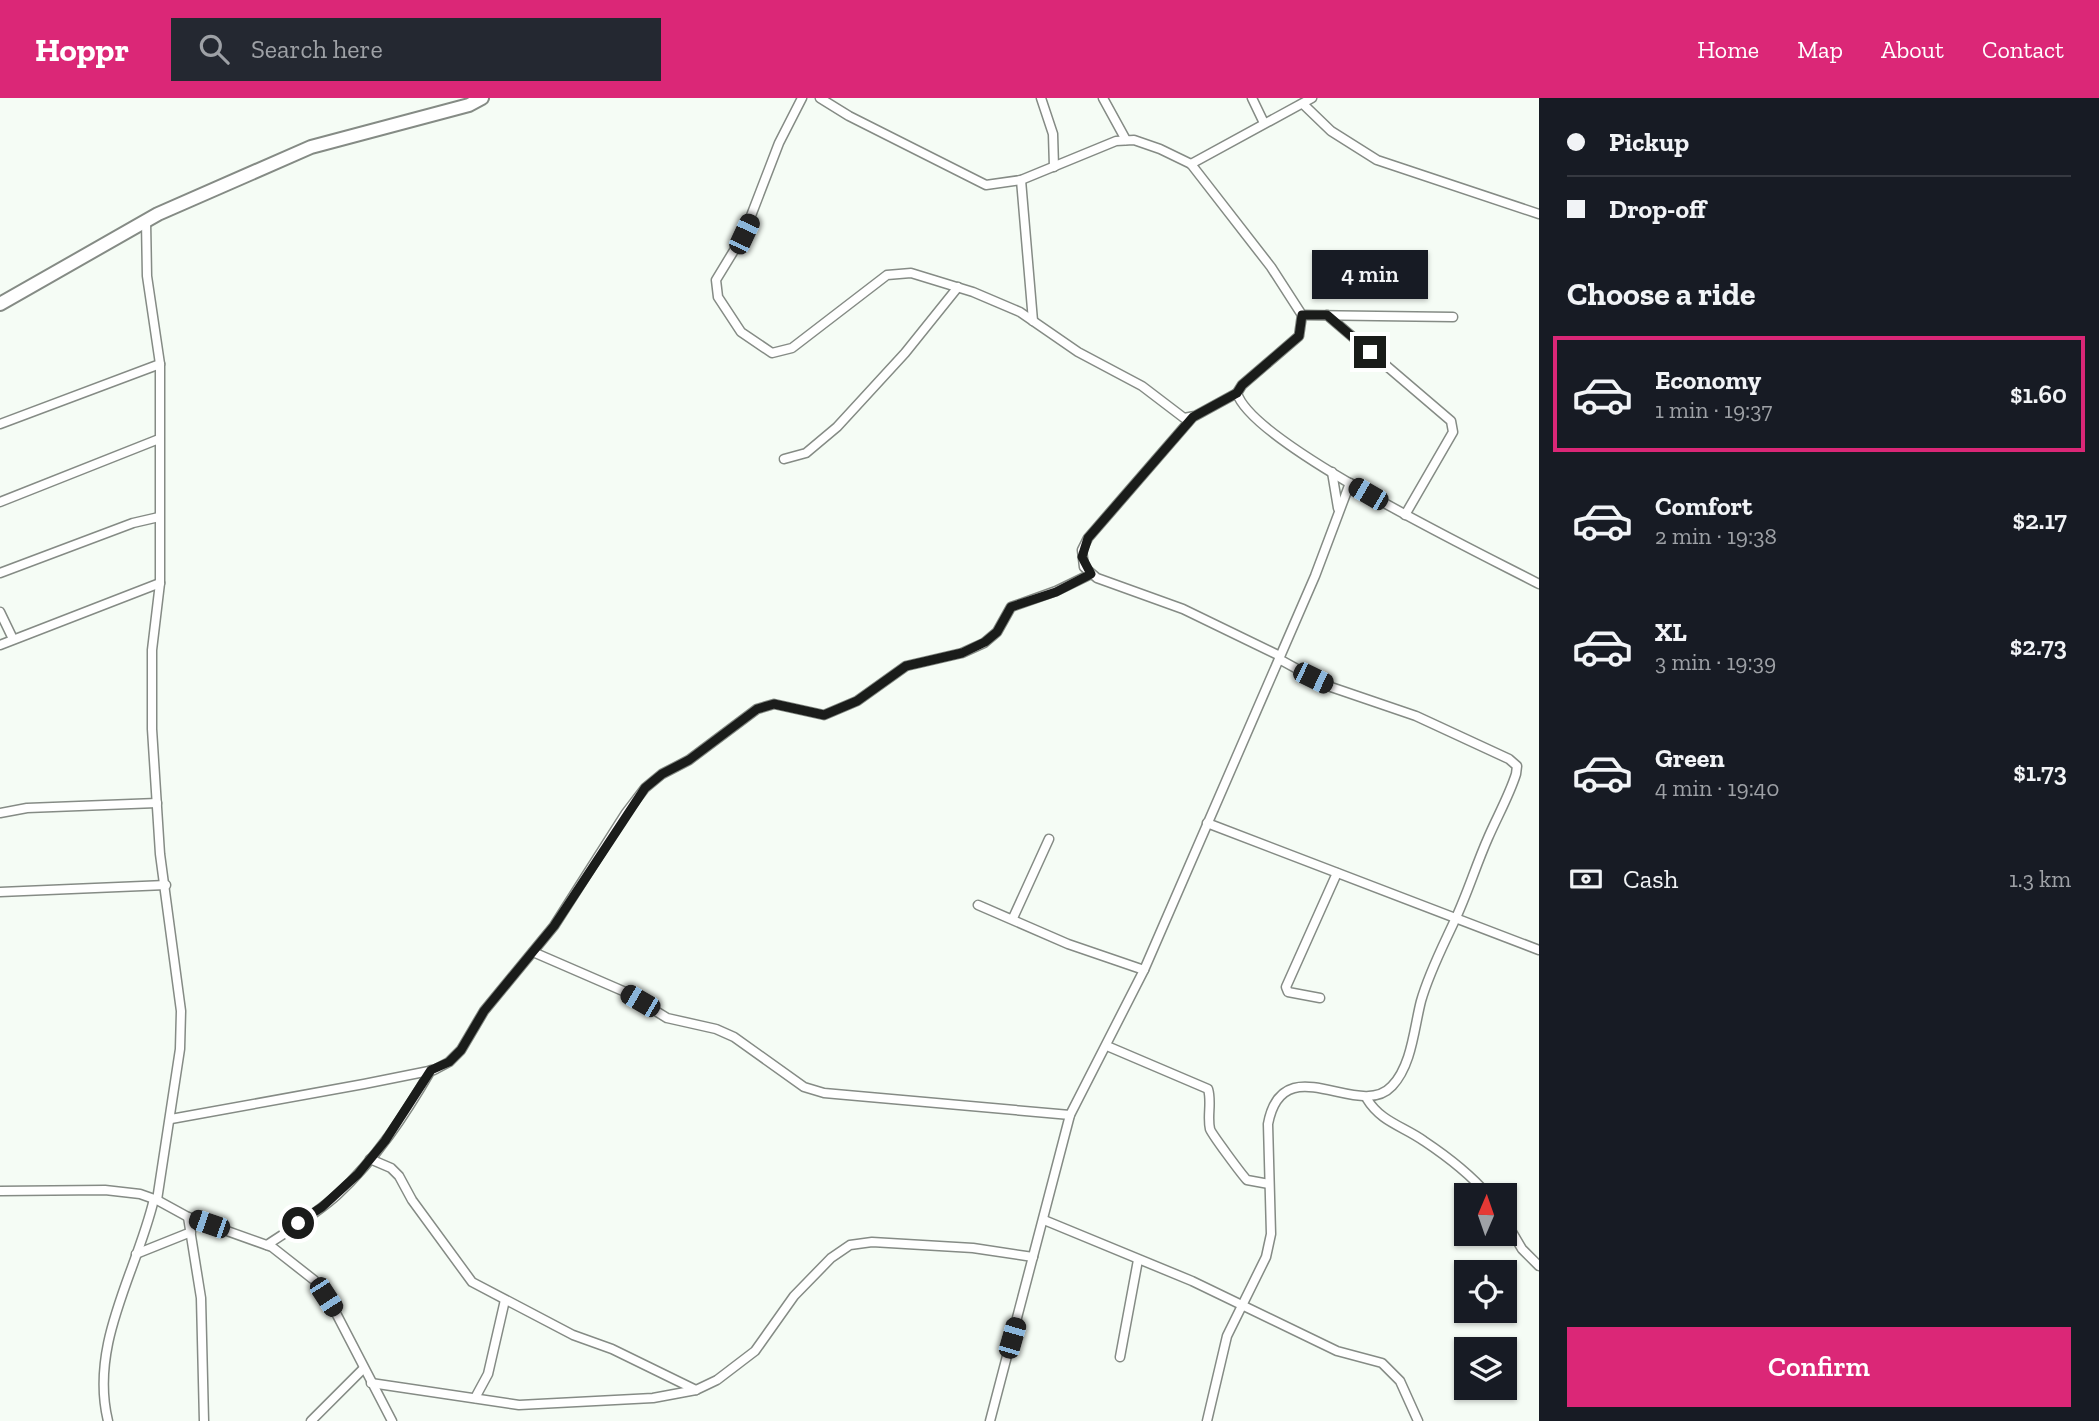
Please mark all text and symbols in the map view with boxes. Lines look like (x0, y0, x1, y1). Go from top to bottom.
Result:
search box (171, 18, 661, 81)
text: Hoppr (35, 30, 129, 69)
icon: search (195, 30, 233, 68)
text: Search here (251, 33, 383, 65)
text: Home (1697, 35, 1759, 64)
text: Map (1797, 35, 1843, 64)
text: About (1881, 35, 1944, 64)
text: Contact (1982, 35, 2064, 64)
text: Pickup (1609, 126, 1689, 158)
text: Drop-off (1609, 193, 1706, 225)
car (726, 211, 763, 257)
callout: 4 min (1312, 250, 1428, 300)
text: 4 min (1341, 260, 1399, 288)
text: Choose a ride (1567, 275, 1755, 313)
route end (1354, 336, 1386, 368)
icon: car (1571, 363, 1634, 426)
text: Economy (1655, 364, 1761, 396)
text: $1.60 (2010, 378, 2067, 410)
text: 1 min · 19:37 (1655, 396, 1772, 424)
car (1345, 474, 1392, 514)
icon: car (1571, 489, 1634, 552)
text: Comfort (1655, 490, 1752, 522)
text: $2.17 (2012, 504, 2067, 536)
text: 2 min · 19:38 (1655, 522, 1777, 550)
icon: car (1571, 615, 1634, 678)
text: XL (1655, 616, 1687, 648)
text: $2.73 (2010, 630, 2067, 662)
text: 3 min · 19:39 (1655, 648, 1776, 676)
car (1290, 659, 1337, 697)
icon: car (1571, 741, 1634, 804)
text: Green (1655, 742, 1725, 774)
text: $1.73 (2013, 756, 2067, 788)
text: 4 min · 19:40 (1655, 774, 1779, 802)
icon: cash (1567, 860, 1605, 898)
text: Cash (1623, 863, 1678, 895)
text: 1.3 km (2009, 865, 2071, 893)
car (617, 981, 664, 1021)
north arrow (1454, 1183, 1517, 1246)
map controls (1454, 1183, 1517, 1400)
car (186, 1207, 233, 1241)
route start (282, 1207, 314, 1239)
button: locate (1454, 1260, 1517, 1323)
car (306, 1274, 347, 1320)
car (997, 1315, 1028, 1361)
button: Confirm (1567, 1327, 2071, 1407)
button: layers (1454, 1337, 1517, 1400)

